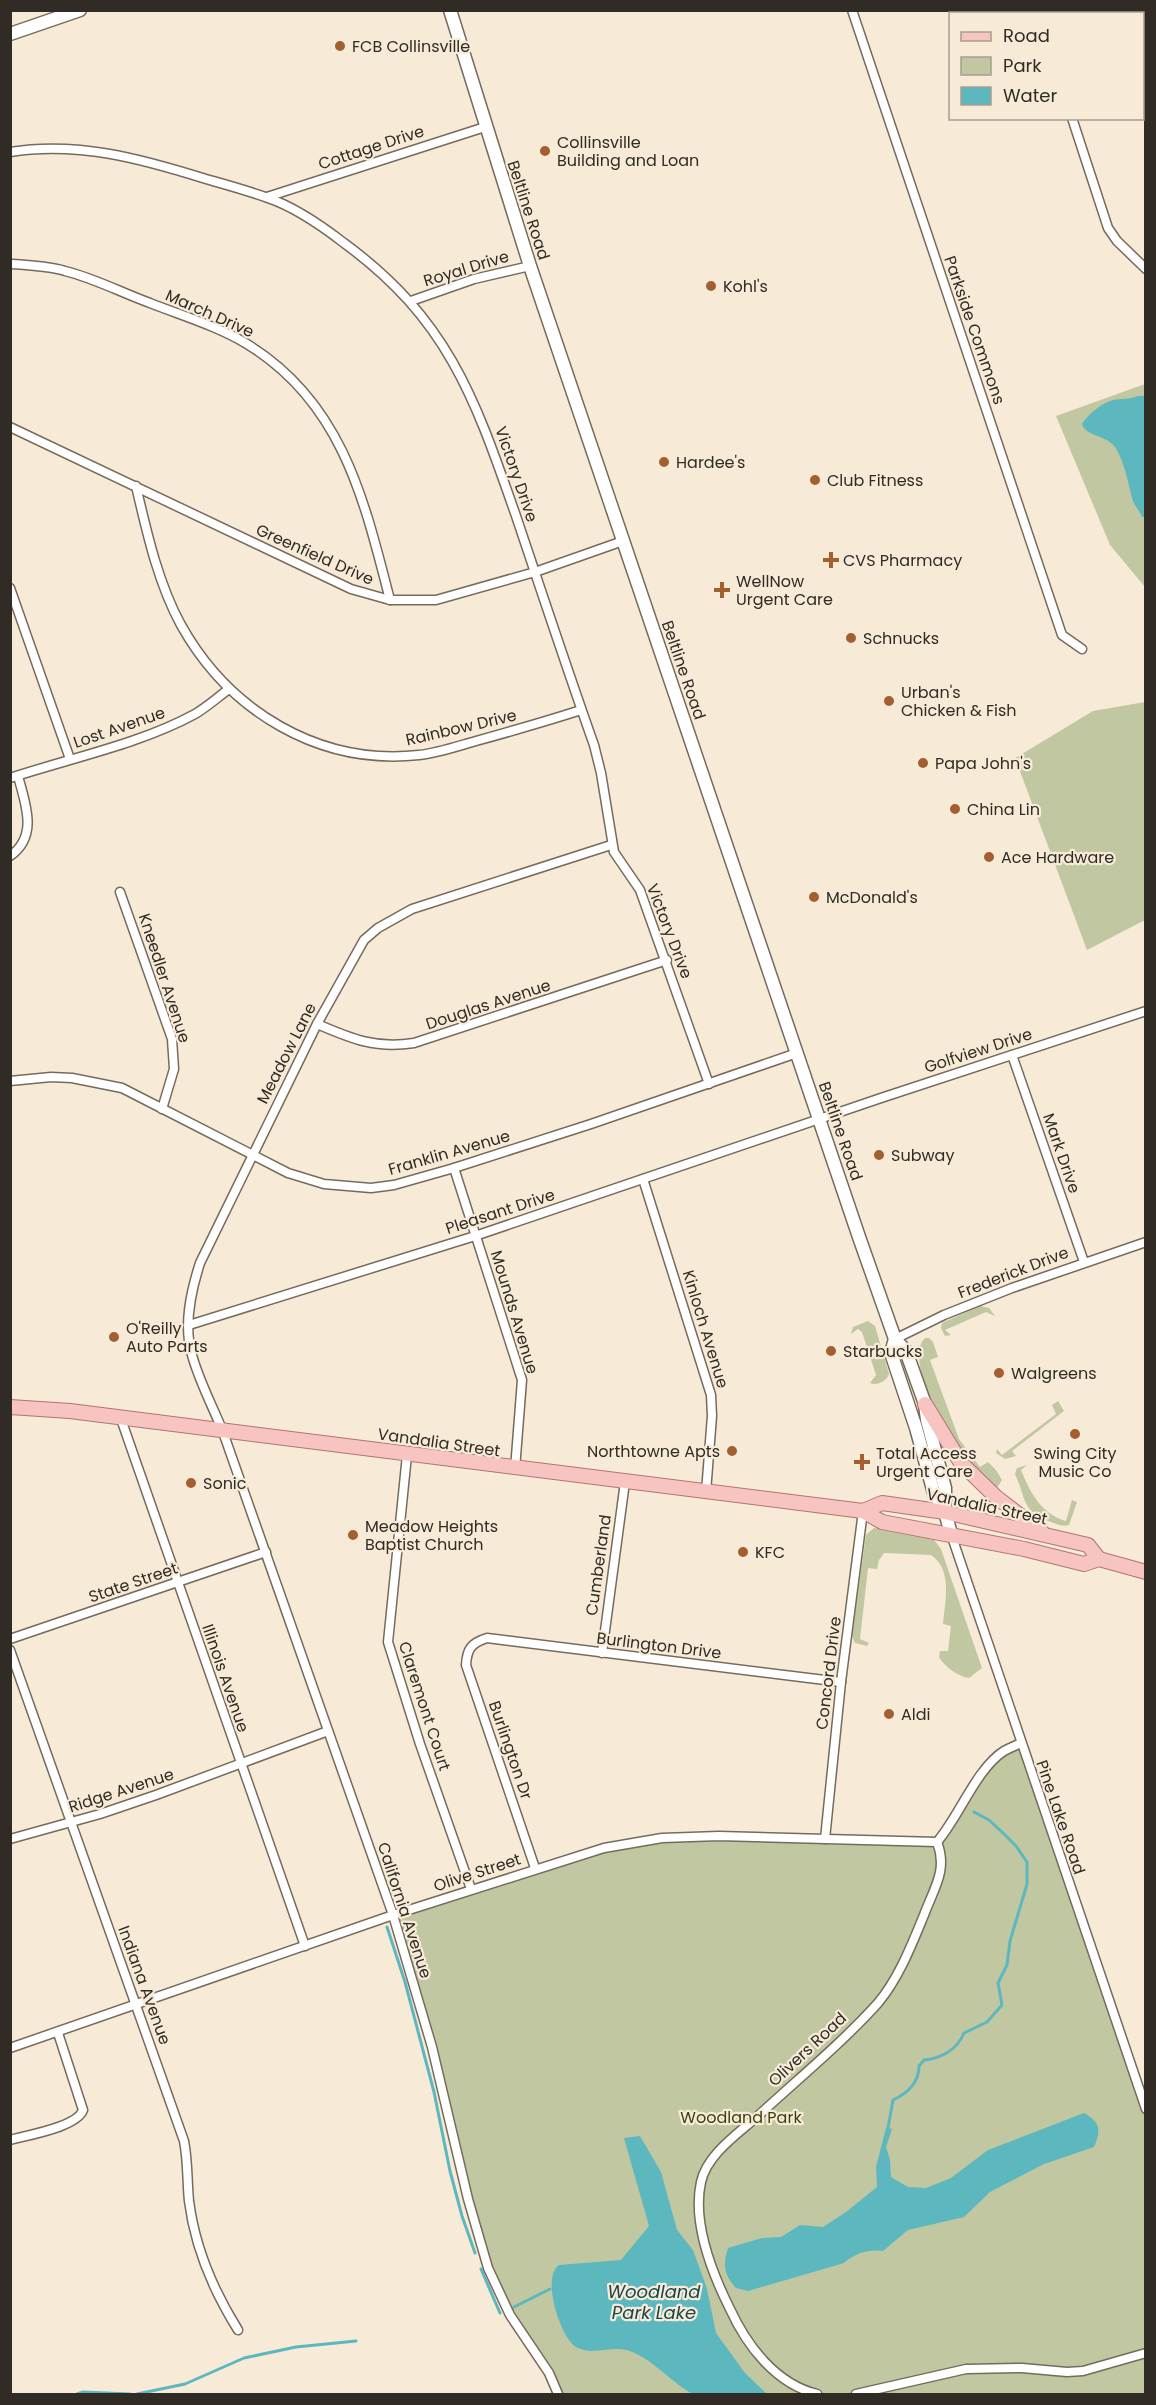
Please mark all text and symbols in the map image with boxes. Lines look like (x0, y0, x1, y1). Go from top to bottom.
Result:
legend (949, 12, 1144, 120)
text: Road (1003, 23, 1050, 48)
place label: FCB Collinsville (352, 35, 470, 58)
marker: FCB Collinsville (333, 39, 347, 53)
text: Park (1003, 53, 1042, 78)
text: Water (1003, 83, 1057, 108)
street label: Cottage Drive (315, 119, 427, 175)
place label: Collinsville Building and Loan (557, 131, 699, 172)
marker: Collinsville Building and Loan (538, 144, 552, 158)
street label: Beltline Road (502, 157, 555, 263)
street label: Royal Drive (421, 245, 512, 292)
street label: Parkside Commons (938, 253, 1011, 408)
place label: Kohl's (723, 275, 768, 298)
marker: Kohl's (704, 279, 718, 293)
street label: March Drive (162, 284, 258, 343)
street label: Victory Drive (489, 423, 544, 525)
place label: Hardee's (676, 451, 745, 474)
marker: Hardee's (657, 455, 671, 469)
place label: Club Fitness (827, 469, 923, 492)
marker: Club Fitness (808, 473, 822, 487)
street label: Greenfield Drive (252, 518, 377, 591)
place label: CVS Pharmacy (843, 549, 962, 572)
marker: CVS Pharmacy (824, 553, 838, 567)
place label: WellNow Urgent Care (736, 570, 833, 611)
marker: WellNow Urgent Care (713, 581, 731, 599)
street label: Beltline Road (656, 618, 711, 723)
place label: Schnucks (863, 627, 939, 650)
marker: Schnucks (844, 631, 858, 645)
place label: Urban's Chicken & Fish (901, 681, 1017, 722)
marker: Urban's Chicken & Fish (882, 694, 896, 708)
street label: Lost Avenue (70, 701, 168, 754)
street label: Rainbow Drive (403, 704, 519, 751)
place label: Papa John's (935, 752, 1031, 775)
marker: Papa John's (916, 756, 930, 770)
place label: China Lin (967, 798, 1040, 821)
marker: China Lin (948, 802, 962, 816)
place label: Ace Hardware (1001, 846, 1114, 869)
marker: Ace Hardware (982, 850, 996, 864)
street label: Victory Drive (641, 880, 698, 982)
place label: McDonald's (826, 886, 918, 909)
marker: McDonald's (807, 890, 821, 904)
street label: Kneedler Avenue (133, 911, 196, 1046)
street label: Douglas Avenue (423, 973, 554, 1036)
street label: Meadow Lane (251, 999, 322, 1108)
street label: Golfview Drive (921, 1022, 1035, 1079)
street label: Beltline Road (813, 1079, 868, 1184)
street label: Mark Drive (1037, 1110, 1086, 1196)
street label: Franklin Avenue (386, 1124, 513, 1181)
place label: Subway (891, 1144, 954, 1167)
marker: Subway (872, 1148, 886, 1162)
street label: Pleasant Drive (443, 1183, 558, 1240)
street label: Frederick Drive (954, 1241, 1072, 1304)
street label: Mounds Avenue (485, 1248, 544, 1377)
street label: Kinloch Avenue (677, 1267, 734, 1391)
place label: O'Reilly Auto Parts (126, 1317, 208, 1358)
marker: O'Reilly Auto Parts (107, 1330, 121, 1344)
place label: Starbucks (843, 1340, 922, 1363)
marker: Starbucks (824, 1344, 838, 1358)
place label: Walgreens (1011, 1362, 1097, 1385)
marker: Walgreens (992, 1366, 1006, 1380)
street label: Vandalia Street (376, 1423, 502, 1462)
marker: Swing City Music Co (1068, 1427, 1082, 1441)
place label: Northtowne Apts (587, 1440, 720, 1463)
place label: Total Access Urgent Care (876, 1442, 977, 1483)
place label: Swing City Music Co (1034, 1442, 1116, 1483)
marker: Northtowne Apts (725, 1444, 739, 1458)
marker: Total Access Urgent Care (853, 1453, 871, 1471)
place label: Sonic (203, 1472, 247, 1495)
marker: Sonic (184, 1476, 198, 1490)
street label: Vandalia Street (924, 1482, 1050, 1531)
street label: Cumberland (580, 1513, 617, 1617)
place label: Meadow Heights Baptist Church (365, 1515, 498, 1556)
marker: Meadow Heights Baptist Church (346, 1528, 360, 1542)
place label: KFC (755, 1541, 785, 1564)
marker: KFC (736, 1545, 750, 1559)
street label: State Street (85, 1556, 181, 1608)
street label: Concord Drive (810, 1615, 847, 1731)
street label: Illinois Avenue (196, 1621, 255, 1735)
street label: Burlington Drive (595, 1626, 723, 1665)
street label: Claremont Court (393, 1639, 456, 1774)
street label: Burlington Dr (483, 1698, 538, 1803)
place label: Aldi (901, 1703, 930, 1726)
marker: Aldi (882, 1707, 896, 1721)
street label: Pine Lake Road (1030, 1757, 1091, 1877)
street label: Ridge Avenue (65, 1763, 177, 1818)
street label: California Avenue (372, 1839, 437, 1981)
street label: Olive Street (431, 1848, 524, 1897)
street label: Indiana Avenue (112, 1922, 177, 2048)
street label: Olivers Road (763, 2007, 852, 2092)
park label: Woodland Park (680, 2106, 802, 2129)
water label: Woodland Park Lake (607, 2279, 701, 2325)

